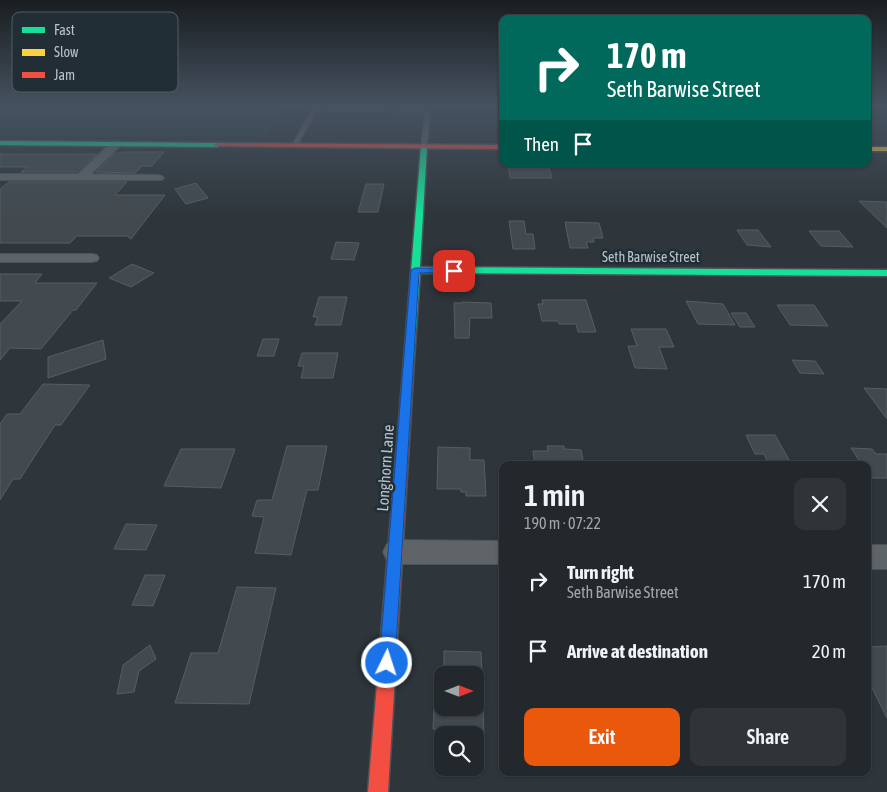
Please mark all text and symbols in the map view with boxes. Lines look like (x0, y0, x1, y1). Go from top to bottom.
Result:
legend (12, 12, 178, 92)
text: Fast (54, 22, 75, 38)
icon: right (524, 35, 589, 100)
text: 170 m (607, 35, 686, 75)
text: Slow (54, 44, 79, 60)
text: Jam (54, 67, 75, 83)
text: Seth Barwise Street (607, 76, 761, 102)
icon: arrive (569, 130, 597, 158)
text: Then (524, 133, 559, 155)
street label: Seth Barwise Street (602, 249, 700, 265)
pin (433, 250, 475, 292)
icon: arrive (440, 257, 468, 285)
street label: Longhorn Lane (373, 424, 398, 512)
text: 1 min (524, 478, 585, 512)
button: close (794, 478, 846, 530)
text: 190 m · 07:22 (524, 514, 601, 532)
text: Turn right (567, 561, 634, 583)
icon: right (524, 567, 552, 595)
text: 170 m (803, 570, 846, 592)
text: Seth Barwise Street (567, 583, 679, 601)
position arrow (360, 636, 412, 688)
icon: arrive (524, 637, 552, 665)
text: Arrive at destination (567, 640, 708, 662)
text: 20 m (812, 640, 846, 662)
north arrow (434, 666, 484, 716)
map controls (434, 666, 484, 776)
button: Exit (524, 708, 680, 766)
button: Share (690, 708, 846, 766)
button: search (434, 726, 484, 776)

